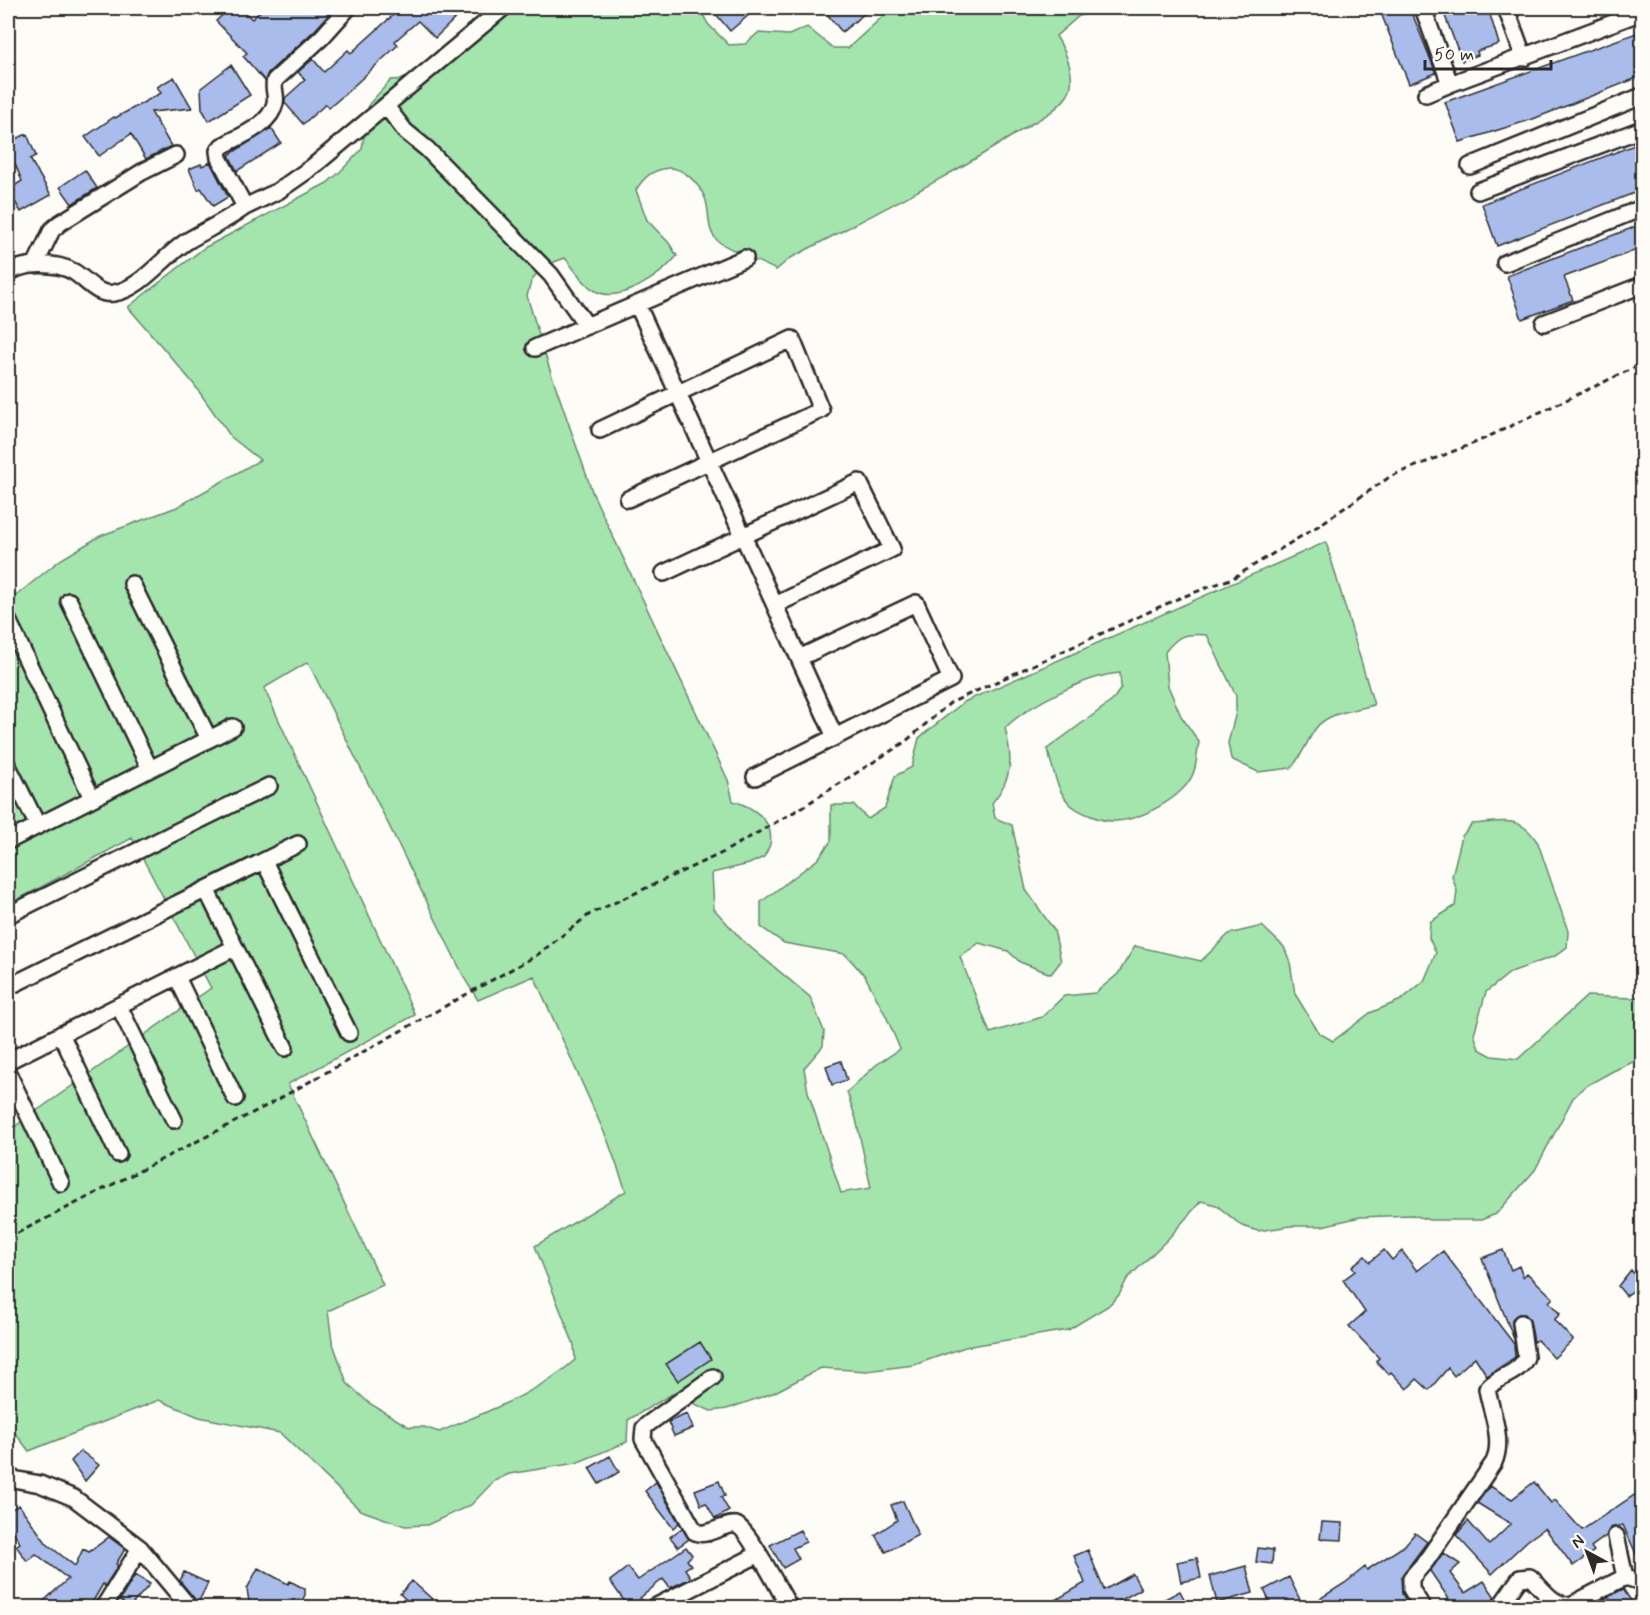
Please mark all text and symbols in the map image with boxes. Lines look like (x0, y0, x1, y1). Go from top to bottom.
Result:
scale bar (1425, 33, 1551, 71)
text: 50 m (1434, 43, 1474, 67)
north arrow (1557, 1522, 1617, 1582)
text: N (1567, 1530, 1589, 1553)

